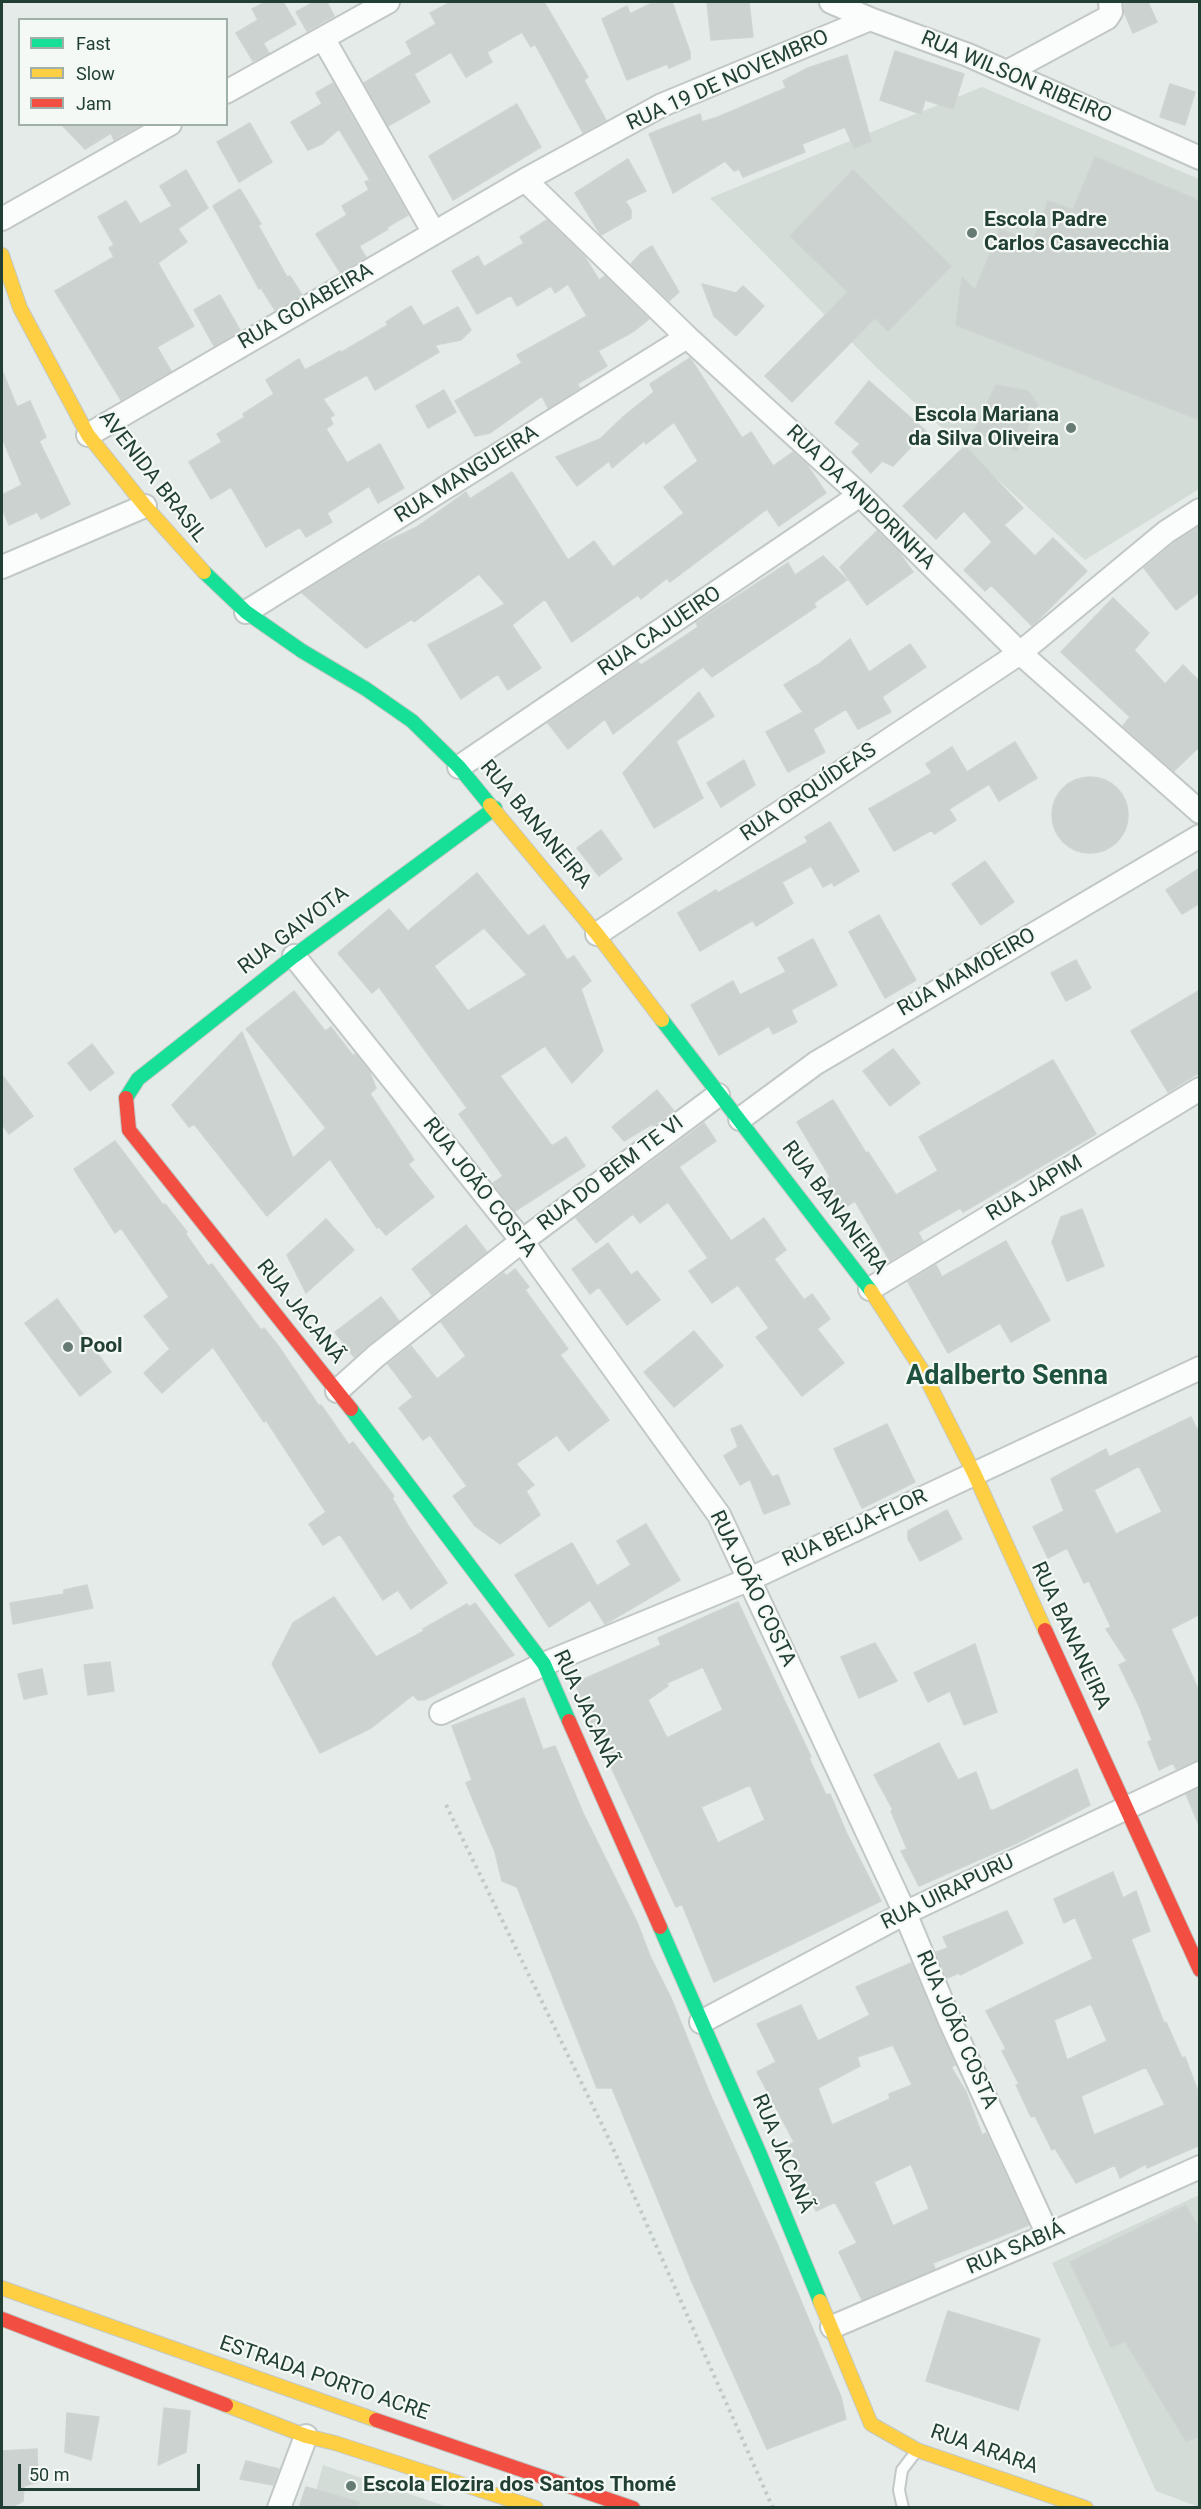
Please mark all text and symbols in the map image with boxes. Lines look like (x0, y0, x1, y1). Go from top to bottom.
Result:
legend (18, 18, 228, 126)
street label: RUA 19 DE NOVEMBRO (623, 25, 833, 137)
street label: RUA WILSON RIBEIRO (917, 26, 1115, 130)
text: Fast (76, 33, 111, 54)
text: Slow (76, 63, 115, 84)
text: Jam (76, 93, 112, 114)
place label: Escola Padre Carlos Casavecchia (984, 208, 1169, 258)
marker: Escola Padre Carlos Casavecchia (965, 226, 979, 240)
street label: RUA GOIABEIRA (234, 258, 378, 356)
place label: Escola Mariana da Silva Oliveira (908, 403, 1059, 453)
street label: AVENIDA BRASIL (93, 406, 211, 548)
street label: RUA DA ANDORINHA (780, 420, 940, 576)
street label: RUA MANGUEIRA (391, 421, 543, 529)
marker: Escola Mariana da Silva Oliveira (1064, 421, 1078, 435)
street label: RUA CAJUEIRO (594, 582, 726, 682)
street label: RUA ORQUÍDEAS (736, 738, 882, 848)
street label: RUA BANANEIRA (474, 756, 596, 894)
street label: RUA GAIVOTA (234, 881, 354, 981)
street label: RUA MAMOEIRO (893, 923, 1041, 1023)
street label: RUA DO BEM TE VI (533, 1111, 689, 1237)
street label: RUA JOÃO COSTA (417, 1113, 541, 1263)
street label: RUA BANANEIRA (776, 1136, 892, 1280)
street label: RUA JAPIM (982, 1150, 1088, 1228)
street label: RUA JACANÃ (250, 1255, 350, 1369)
place label: Pool (80, 1334, 123, 1360)
marker: Pool (61, 1340, 75, 1354)
district label: Adalberto Senna (906, 1361, 1108, 1393)
street label: RUA BEIJA-FLOR (779, 1485, 931, 1573)
street label: RUA JOÃO COSTA (703, 1507, 801, 1671)
street label: RUA BANANEIRA (1025, 1558, 1115, 1714)
street label: RUA JACANÃ (547, 1646, 623, 1772)
street label: RUA UIRAPURU (877, 1850, 1019, 1936)
street label: RUA JOÃO COSTA (910, 1947, 1002, 2113)
street label: RUA JACANÃ (746, 2091, 818, 2217)
street label: RUA SABIÁ (963, 2217, 1069, 2281)
street label: ESTRADA PORTO ACRE (216, 2331, 432, 2427)
street label: RUA ARARA (927, 2420, 1041, 2480)
scale bar (21, 2452, 202, 2490)
text: 50 m (29, 2464, 69, 2485)
place label: Escola Elozira dos Santos Thomé (363, 2473, 676, 2499)
marker: Escola Elozira dos Santos Thomé (344, 2479, 358, 2493)

